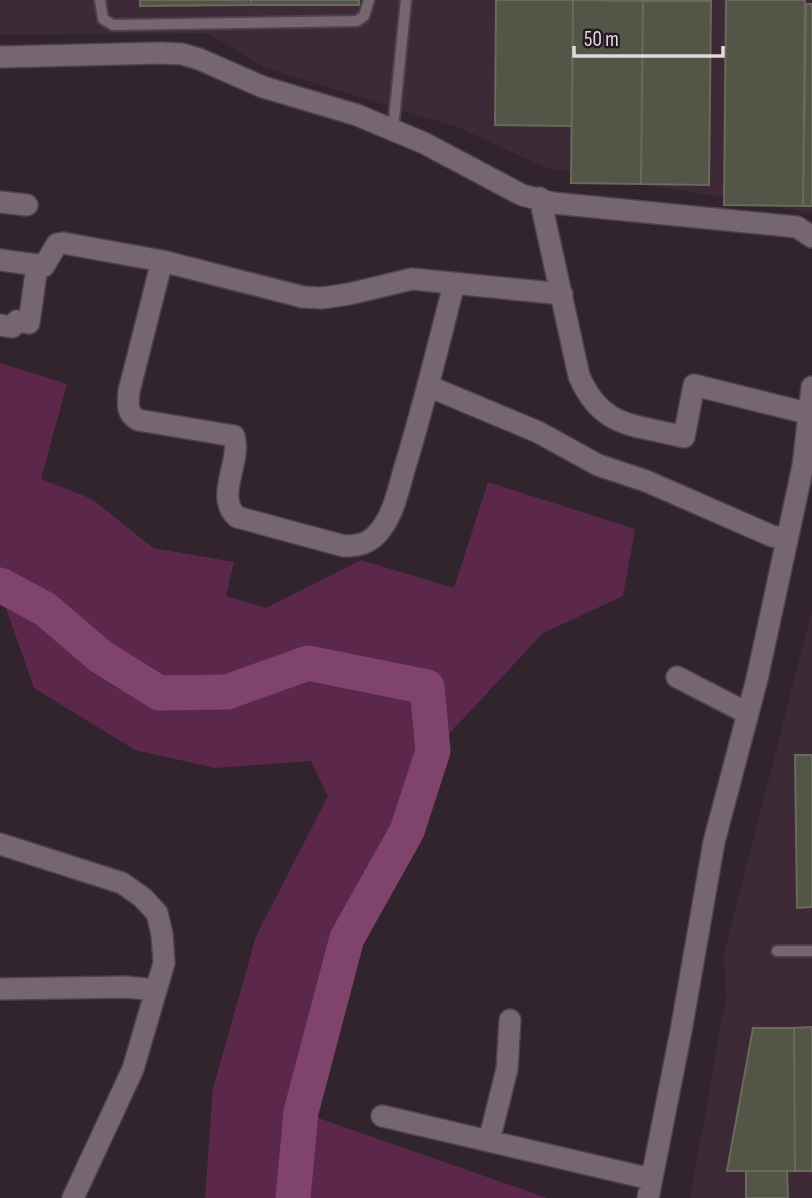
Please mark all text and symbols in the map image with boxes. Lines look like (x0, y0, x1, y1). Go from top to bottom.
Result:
scale bar (574, 14, 723, 58)
text: 50 m (584, 27, 619, 52)

